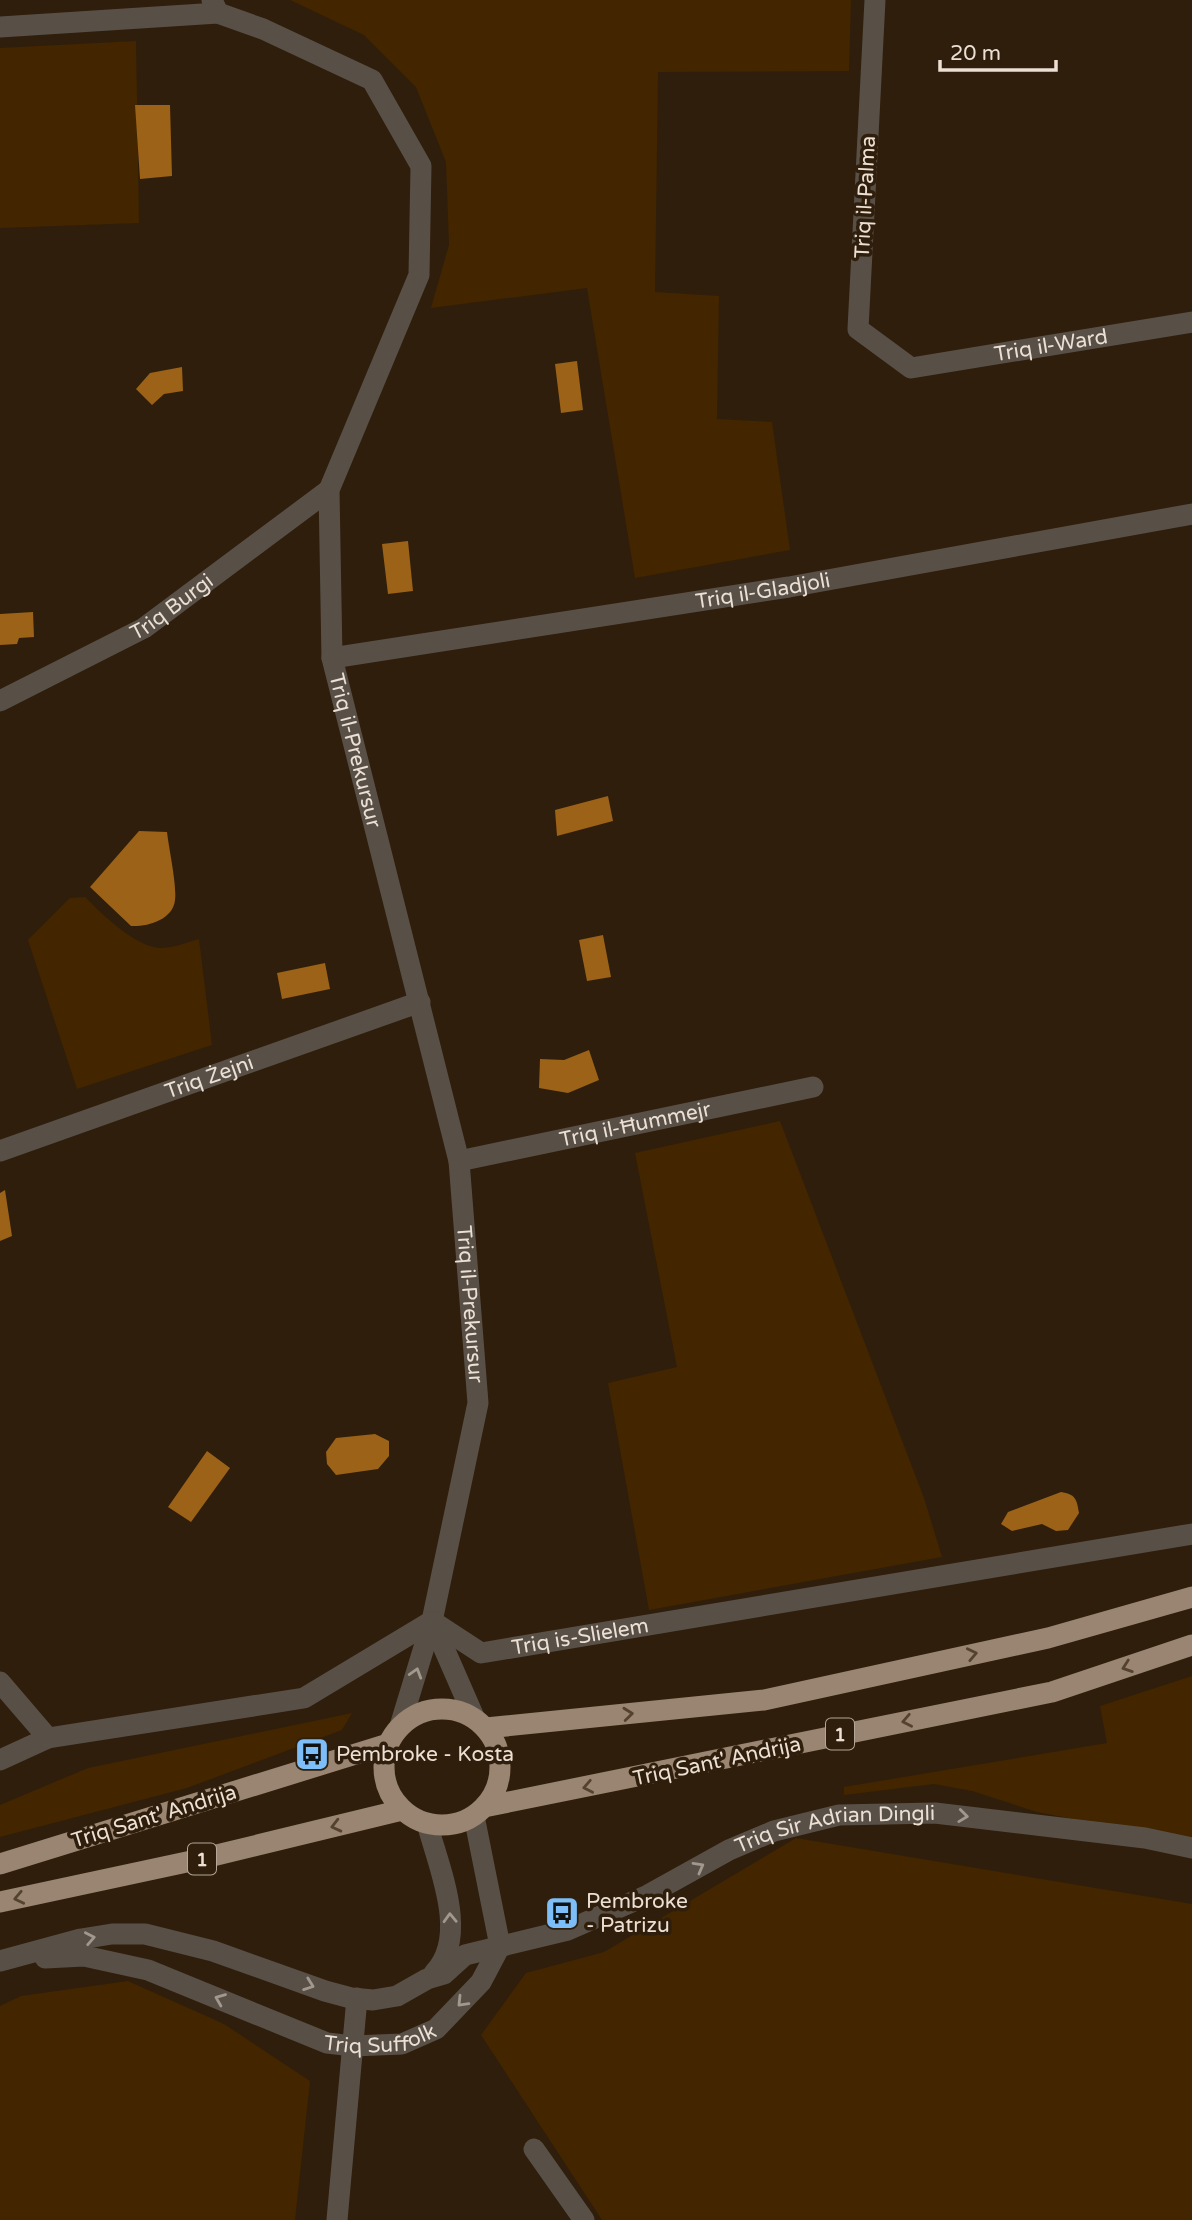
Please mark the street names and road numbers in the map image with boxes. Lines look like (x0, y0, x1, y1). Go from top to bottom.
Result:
street label: Triq il-Palma (850, 135, 881, 259)
street label: Triq il-Ward (992, 324, 1110, 367)
street label: Triq il-Gladjoli (694, 568, 832, 614)
street label: Triq Burgi (126, 569, 218, 646)
street label: Triq il-Prekursur (323, 671, 386, 830)
street label: Triq Żejni (162, 1050, 257, 1104)
street label: Triq il-Ħummejr (557, 1097, 713, 1153)
street label: Triq il-Prekursur (451, 1224, 488, 1384)
street label: Triq is-Slielem (510, 1613, 651, 1661)
road number: 1 (826, 1718, 854, 1750)
street label: Triq Sant' Andrija (631, 1731, 803, 1791)
street label: Triq Sant' Andrija (69, 1780, 240, 1853)
street label: Triq Sir Adrian Dingli (731, 1801, 935, 1859)
road number: 1 (188, 1843, 216, 1874)
street label: Triq Suffolk (323, 2018, 440, 2059)

